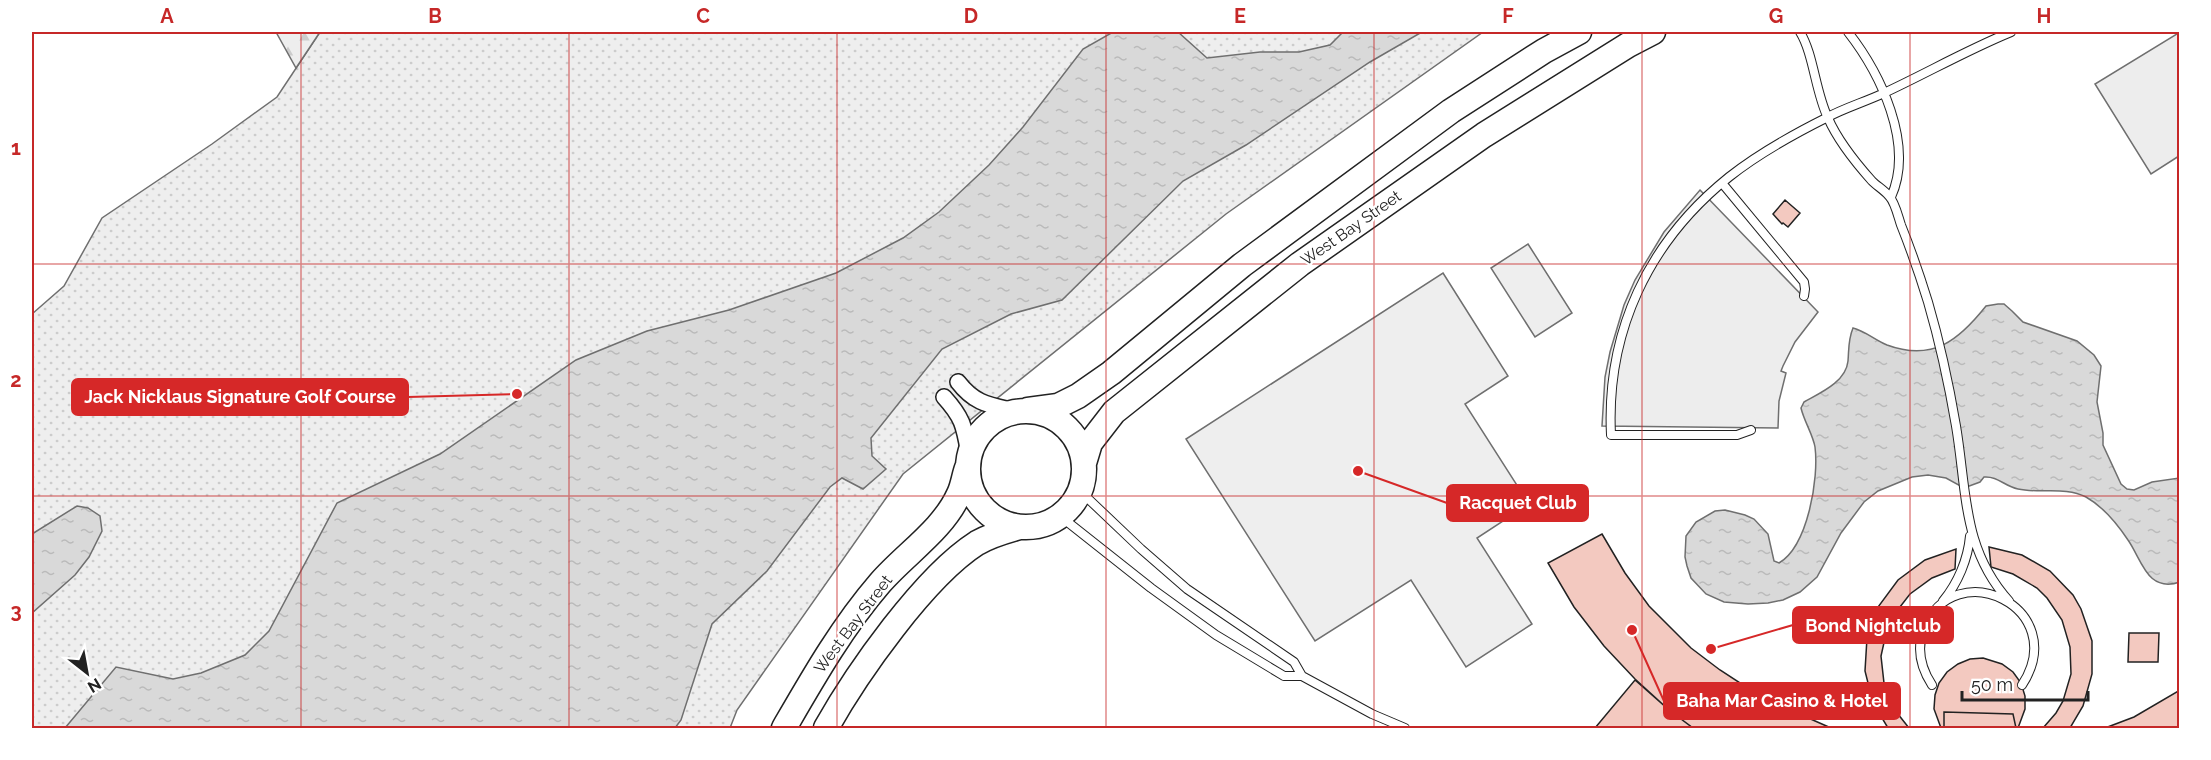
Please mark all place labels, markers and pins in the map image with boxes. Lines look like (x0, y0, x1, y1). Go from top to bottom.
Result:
callout: Jack Nicklaus Signature Golf Course (72, 379, 408, 415)
callout: Racquet Club (1447, 485, 1588, 521)
callout: Bond Nightclub (1793, 607, 1953, 643)
callout: Baha Mar Casino & Hotel (1664, 683, 1900, 719)

